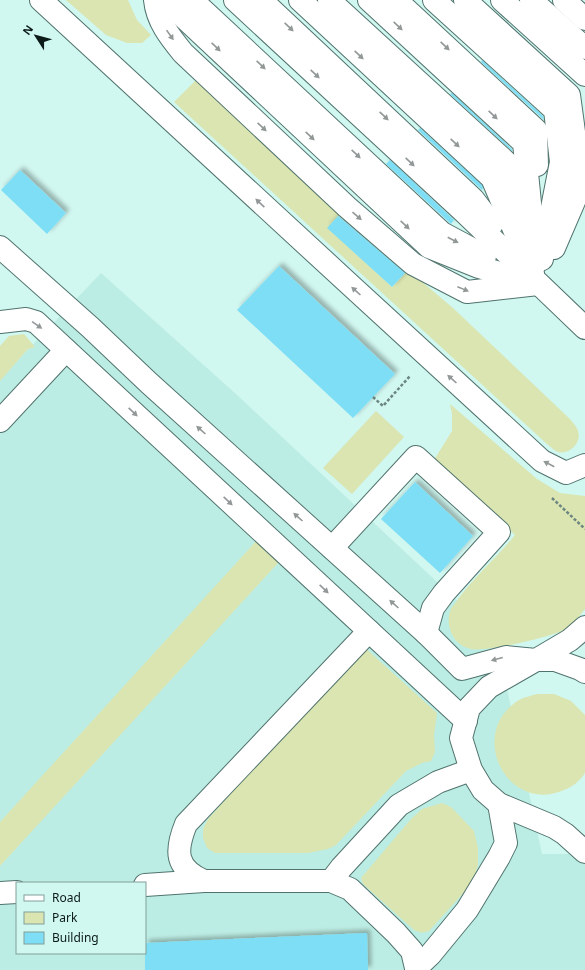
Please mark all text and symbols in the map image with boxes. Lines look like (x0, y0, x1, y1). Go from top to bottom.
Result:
north arrow (16, 16, 56, 56)
text: N (19, 22, 36, 38)
one-way arrow (284, 22, 294, 31)
one-way arrow (392, 22, 403, 31)
one-way arrow (166, 30, 174, 41)
one-way arrow (440, 41, 450, 50)
one-way arrow (211, 42, 221, 52)
one-way arrow (354, 50, 364, 60)
one-way arrow (256, 60, 266, 70)
one-way arrow (310, 69, 320, 79)
one-way arrow (488, 110, 498, 119)
one-way arrow (379, 111, 389, 120)
one-way arrow (257, 122, 267, 132)
one-way arrow (305, 131, 315, 141)
one-way arrow (450, 138, 459, 147)
one-way arrow (351, 149, 361, 159)
one-way arrow (405, 158, 415, 167)
one-way arrow (256, 199, 265, 208)
one-way arrow (351, 211, 362, 220)
one-way arrow (400, 220, 410, 230)
one-way arrow (448, 236, 459, 243)
one-way arrow (351, 286, 361, 296)
one-way arrow (457, 286, 469, 292)
one-way arrow (32, 321, 43, 329)
one-way arrow (447, 374, 457, 383)
one-way arrow (128, 407, 138, 417)
one-way arrow (196, 425, 206, 435)
one-way arrow (544, 461, 555, 468)
one-way arrow (223, 496, 234, 505)
one-way arrow (293, 512, 303, 521)
one-way arrow (319, 584, 329, 594)
one-way arrow (389, 600, 399, 609)
one-way arrow (491, 656, 503, 662)
legend (16, 882, 146, 954)
text: Road (52, 889, 81, 906)
text: Park (52, 909, 78, 926)
text: Building (52, 929, 99, 946)

